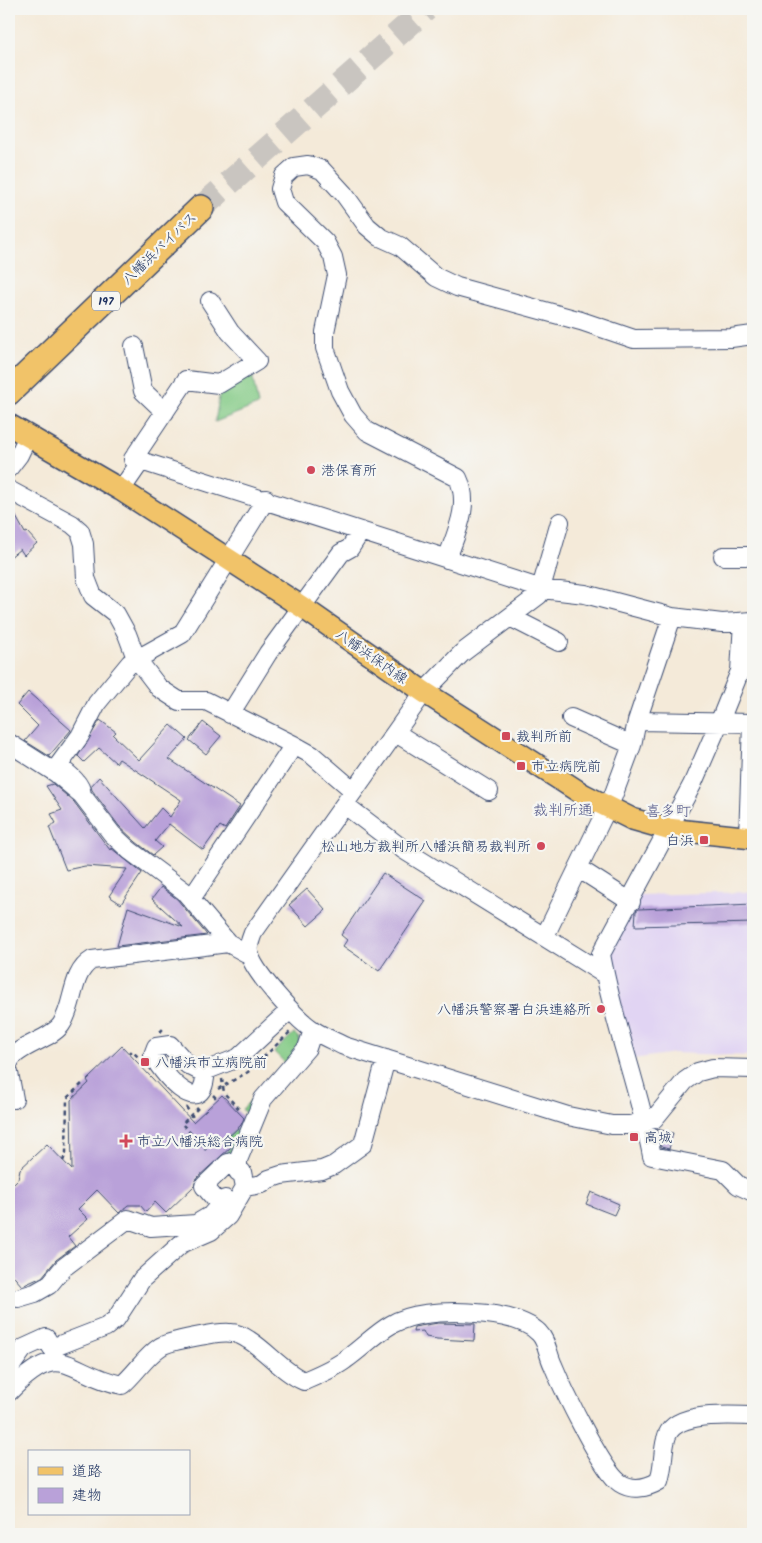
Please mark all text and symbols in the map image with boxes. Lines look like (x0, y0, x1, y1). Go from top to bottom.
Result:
street label: 八幡浜バイパス (117, 207, 202, 291)
road number: 197 (92, 292, 120, 310)
place label: 港保育所 (321, 460, 377, 482)
marker: 港保育所 (305, 464, 317, 476)
street label: 八幡浜保内線 (331, 624, 412, 690)
place label: 裁判所前 (516, 726, 572, 748)
marker: 裁判所前 (500, 730, 512, 742)
place label: 市立病院前 (531, 756, 601, 778)
marker: 市立病院前 (515, 760, 527, 772)
district label: 裁判所通 (533, 799, 593, 823)
district label: 喜多町 (645, 800, 691, 824)
place label: 白浜 (666, 830, 694, 852)
marker: 白浜 (698, 834, 710, 846)
place label: 松山地方裁判所八幡浜簡易裁判所 (321, 836, 531, 858)
marker: 松山地方裁判所八幡浜簡易裁判所 (535, 840, 547, 852)
place label: 八幡浜警察署白浜連絡所 (437, 999, 591, 1021)
marker: 八幡浜警察署白浜連絡所 (595, 1003, 607, 1015)
place label: 八幡浜市立病院前 (155, 1052, 267, 1074)
marker: 八幡浜市立病院前 (139, 1056, 151, 1068)
place label: 高城 (644, 1127, 672, 1149)
place label: 市立八幡浜総合病院 (137, 1131, 263, 1153)
marker: 高城 (628, 1131, 640, 1143)
marker: 市立八幡浜総合病院 (119, 1134, 133, 1148)
legend (28, 1450, 190, 1516)
text: 道路 (72, 1460, 102, 1484)
text: 建物 (72, 1484, 102, 1508)

